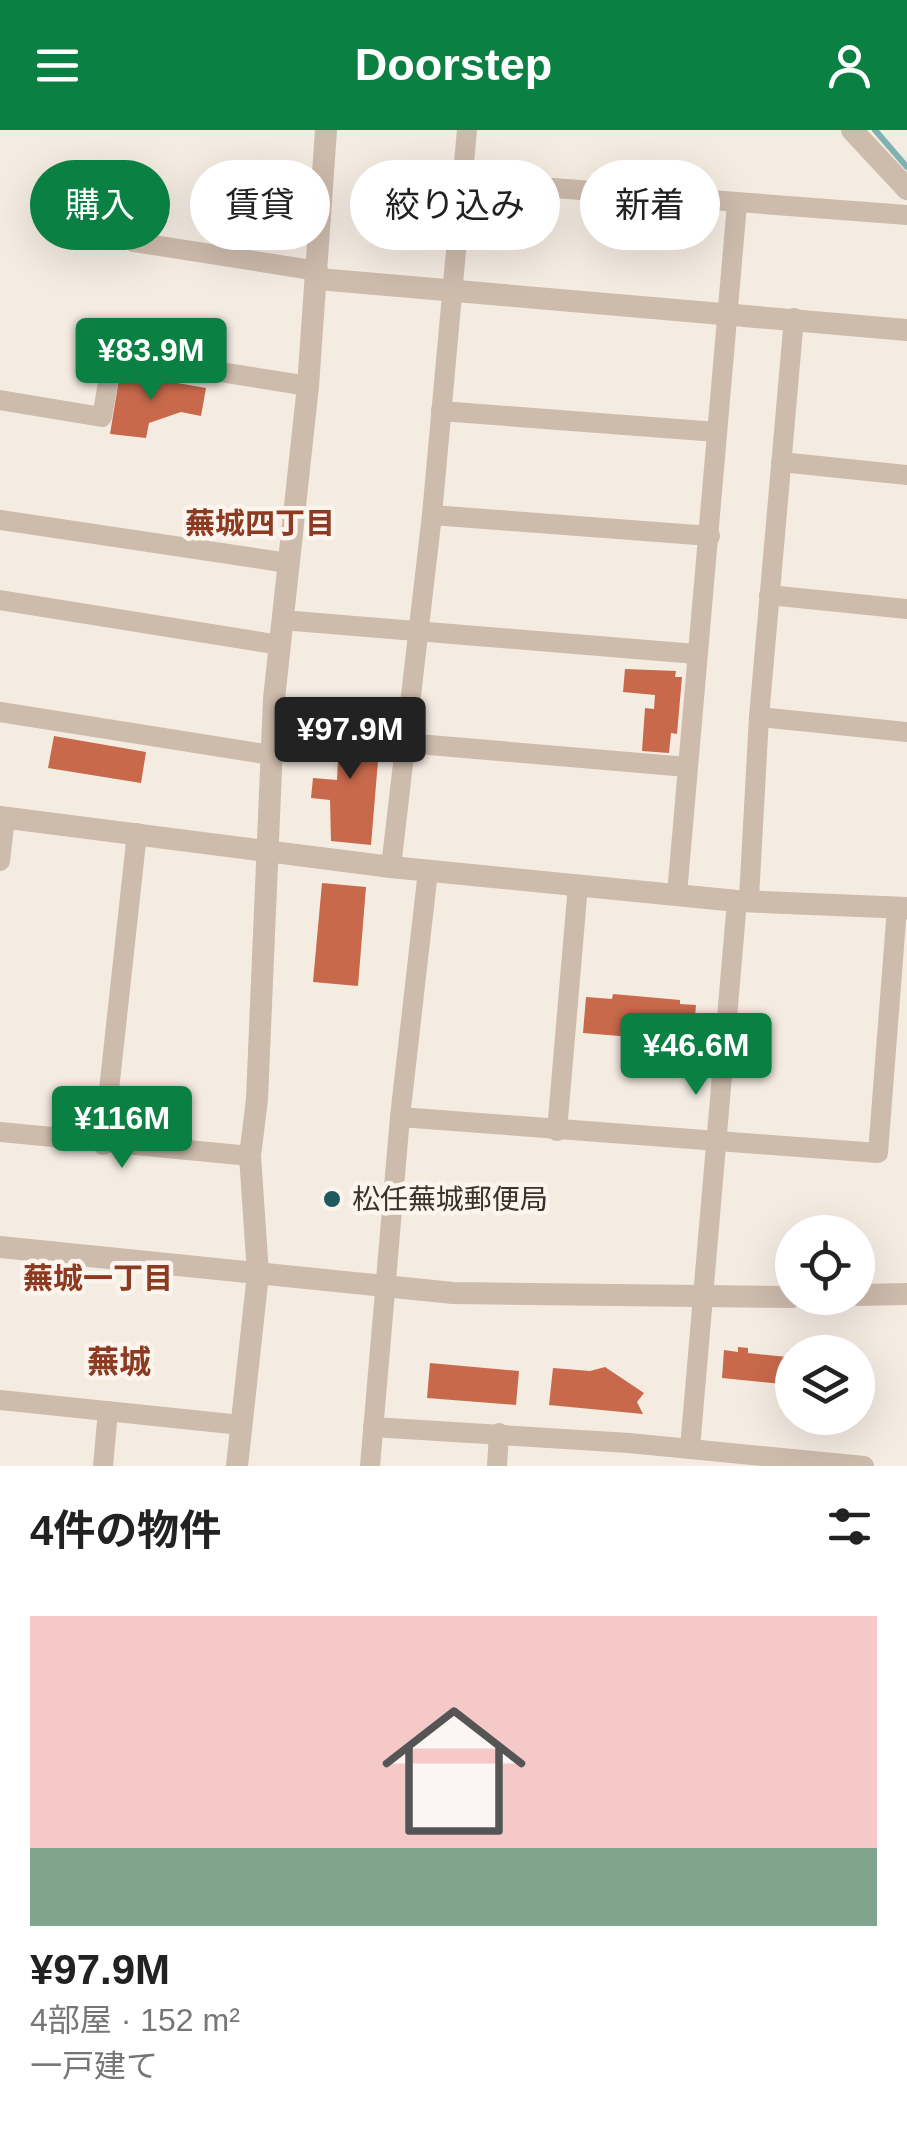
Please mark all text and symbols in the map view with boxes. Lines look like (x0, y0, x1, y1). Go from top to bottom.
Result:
icon: menu (30, 38, 85, 93)
icon: person (822, 38, 877, 93)
text: Doorstep (355, 39, 552, 90)
chip: 購入 (30, 160, 170, 250)
chip: 賃貸 (190, 160, 330, 250)
chip: 絞り込み (350, 160, 560, 250)
chip: 新着 (580, 160, 720, 250)
pin: ¥83.9M (70, 318, 232, 403)
text: ¥83.9M (98, 332, 204, 368)
district label: 蕪城四丁目 (185, 507, 335, 540)
pin: ¥97.9M (269, 697, 431, 782)
text: ¥97.9M (297, 711, 403, 747)
pin: ¥46.6M (615, 1013, 777, 1098)
text: ¥46.6M (643, 1027, 749, 1063)
pin: ¥116M (52, 1086, 192, 1171)
text: ¥116M (74, 1100, 170, 1136)
place label: 松任蕪城郵便局 (352, 1184, 548, 1215)
marker: 松任蕪城郵便局 (321, 1188, 343, 1210)
map controls (775, 1215, 875, 1435)
button: locate (775, 1215, 875, 1315)
district label: 蕪城一丁目 (23, 1262, 173, 1295)
button: layers (775, 1335, 875, 1435)
district label: 蕪城 (87, 1344, 151, 1380)
icon: filters (822, 1499, 877, 1554)
text: 4件の物件 (30, 1507, 221, 1554)
icon: home (364, 1681, 544, 1861)
text: ¥97.9M (30, 1946, 170, 1993)
text: 4部屋 · 152 m² (30, 2002, 240, 2038)
text: 一戸建て (30, 2048, 158, 2084)

